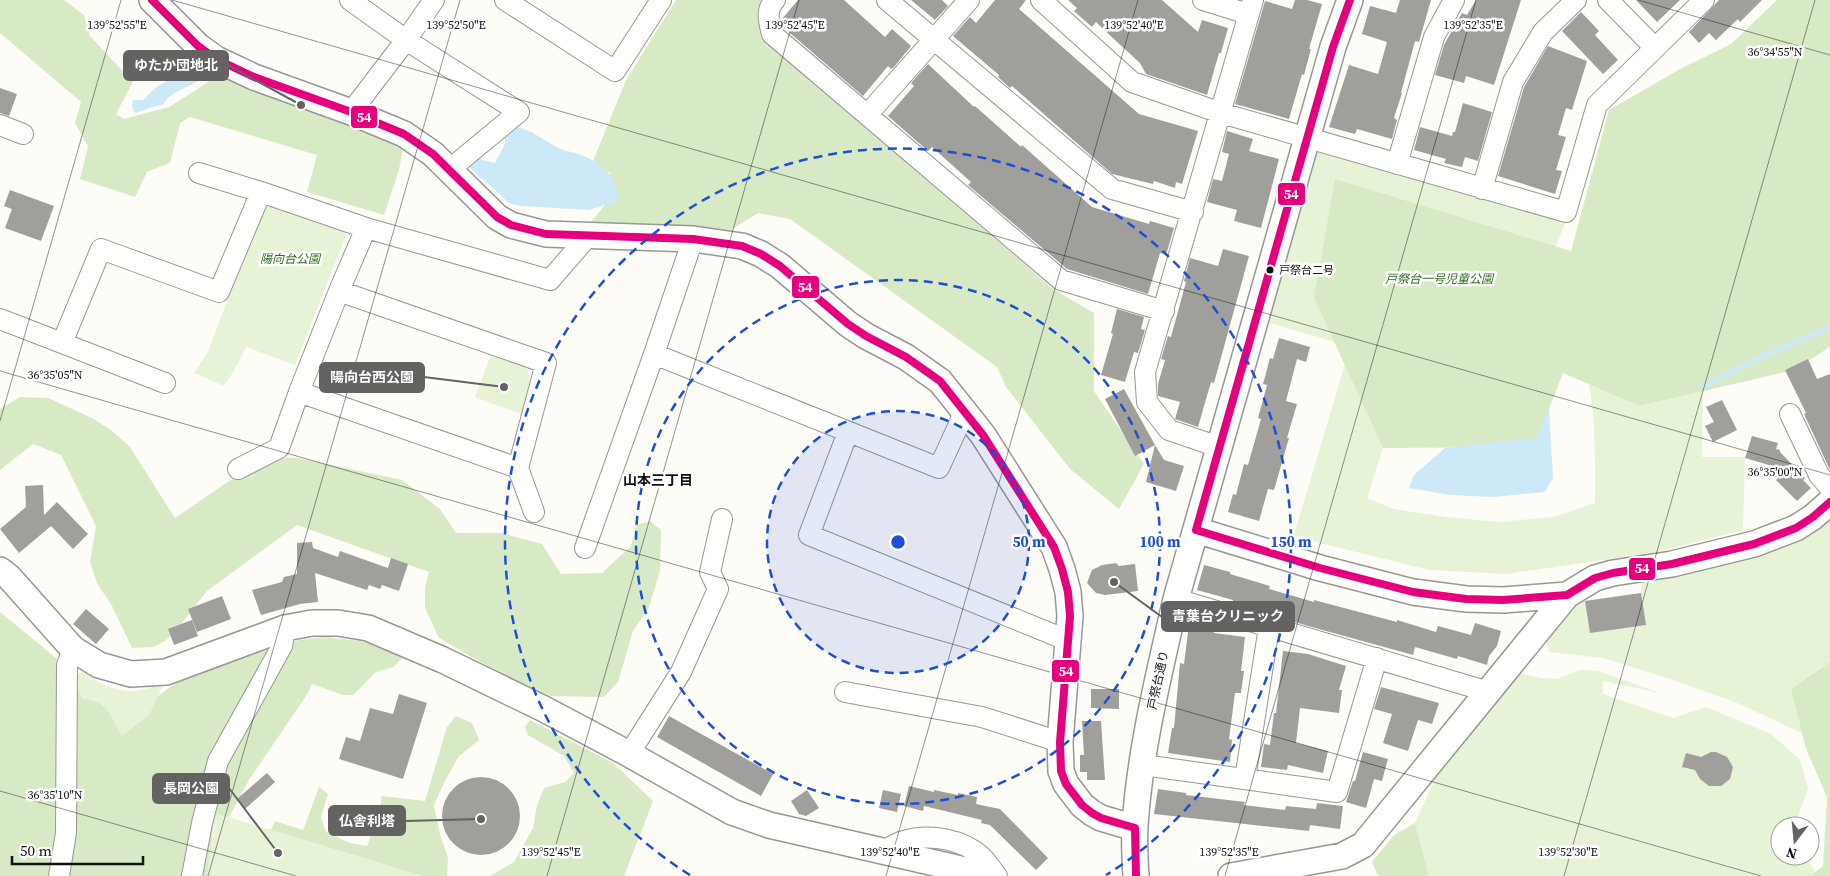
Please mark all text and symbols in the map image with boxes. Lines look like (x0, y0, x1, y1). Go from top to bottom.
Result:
text: 139°52'55"E (87, 17, 147, 33)
text: 139°52'50"E (426, 17, 486, 33)
text: 139°52'45"E (765, 17, 825, 33)
text: 139°52'40"E (1104, 17, 1164, 33)
text: 139°52'35"E (1443, 17, 1503, 33)
text: 36°34'55"N (1747, 44, 1803, 60)
callout: ゆたか団地北 (124, 51, 228, 80)
text: ゆたか団地北 (134, 55, 218, 75)
line badge: 54 (350, 105, 378, 129)
text: 54 (356, 107, 372, 127)
line badge: 54 (1277, 182, 1306, 206)
text: 54 (1283, 184, 1299, 204)
park label: 陽向台公園 (260, 251, 322, 267)
place label: 戸祭台二号 (1279, 263, 1334, 278)
marker: 戸祭台二号 (1265, 265, 1275, 275)
park label: 戸祭台一号児童公園 (1385, 271, 1495, 287)
line badge: 54 (791, 275, 820, 299)
text: 54 (797, 277, 813, 297)
callout: 陽向台西公園 (320, 363, 424, 392)
text: 36°35'05"N (27, 367, 83, 383)
text: 陽向台西公園 (330, 367, 414, 387)
text: 36°35'00"N (1747, 464, 1803, 480)
district label: 山本三丁目 (623, 470, 693, 490)
text: 50 m (1012, 531, 1046, 552)
text: 100 m (1139, 531, 1181, 552)
text: 150 m (1270, 531, 1312, 552)
centre of rings (889, 533, 907, 551)
line badge: 54 (1628, 557, 1656, 581)
text: 54 (1634, 558, 1650, 578)
callout: 青葉台クリニック (1162, 602, 1294, 631)
text: 青葉台クリニック (1172, 606, 1284, 626)
street label: 戸祭台通り (1144, 649, 1172, 711)
line badge: 54 (1051, 659, 1080, 683)
text: 54 (1058, 661, 1074, 681)
callout: 長岡公園 (153, 774, 229, 803)
text: 長岡公園 (163, 778, 219, 798)
text: 36°35'10"N (27, 787, 83, 803)
callout: 仏舎利塔 (329, 806, 405, 835)
text: 仏舎利塔 (339, 811, 395, 831)
north arrow (1770, 816, 1820, 866)
scale bar (12, 834, 144, 866)
text: 50 m (20, 840, 52, 861)
text: N (1784, 842, 1799, 865)
text: 139°52'45"E (521, 844, 581, 860)
text: 139°52'40"E (860, 844, 920, 860)
text: 139°52'35"E (1199, 844, 1259, 860)
text: 139°52'30"E (1538, 844, 1598, 860)

